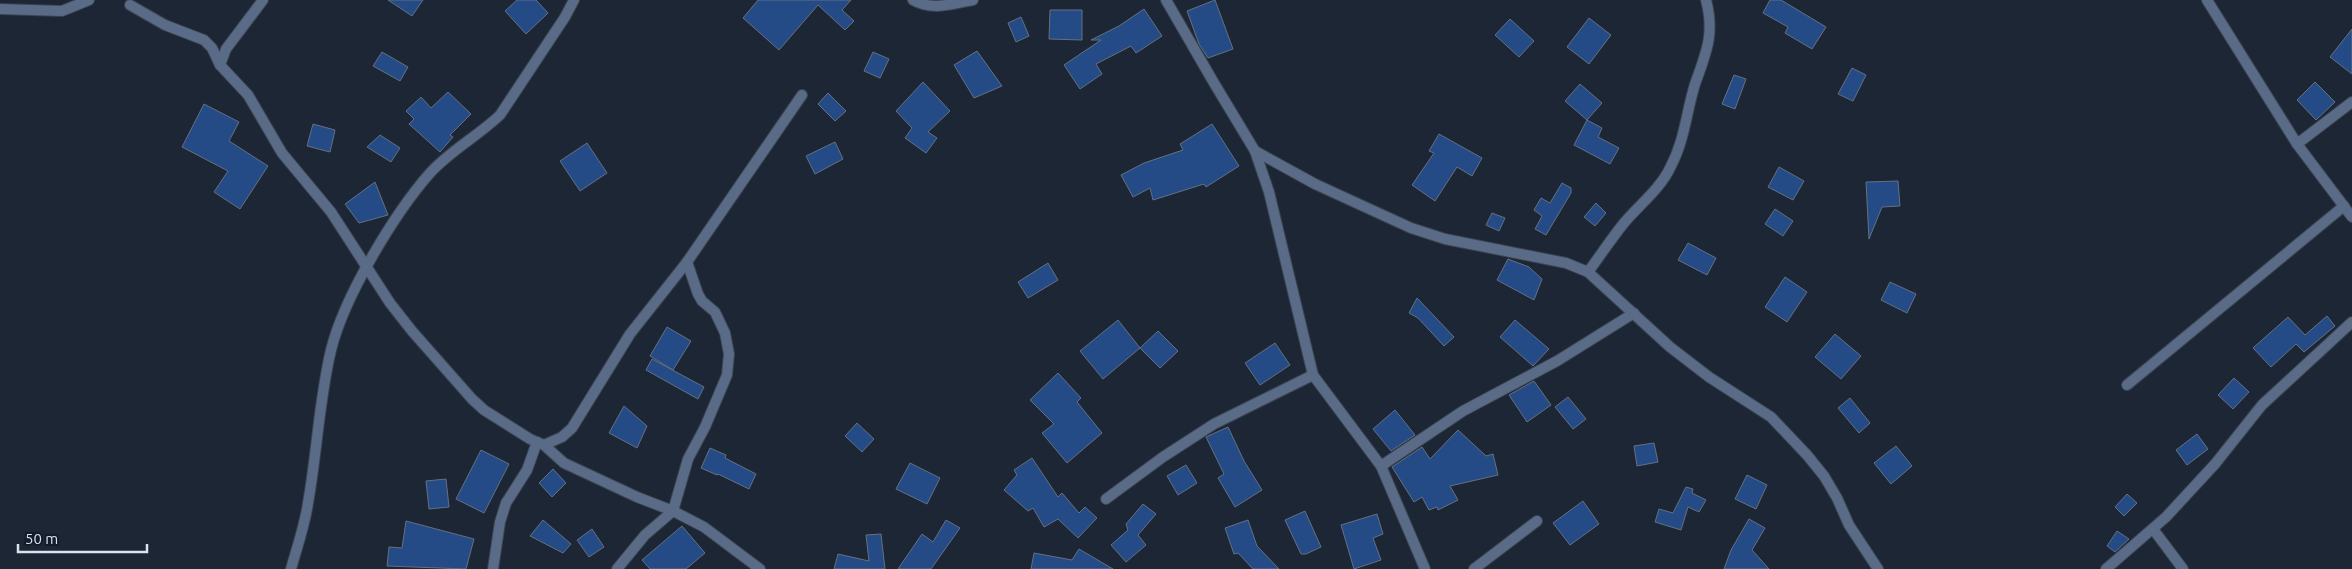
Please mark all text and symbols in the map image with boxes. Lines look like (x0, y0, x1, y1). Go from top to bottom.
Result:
scale bar (18, 522, 146, 554)
text: 50 m (25, 530, 58, 547)

